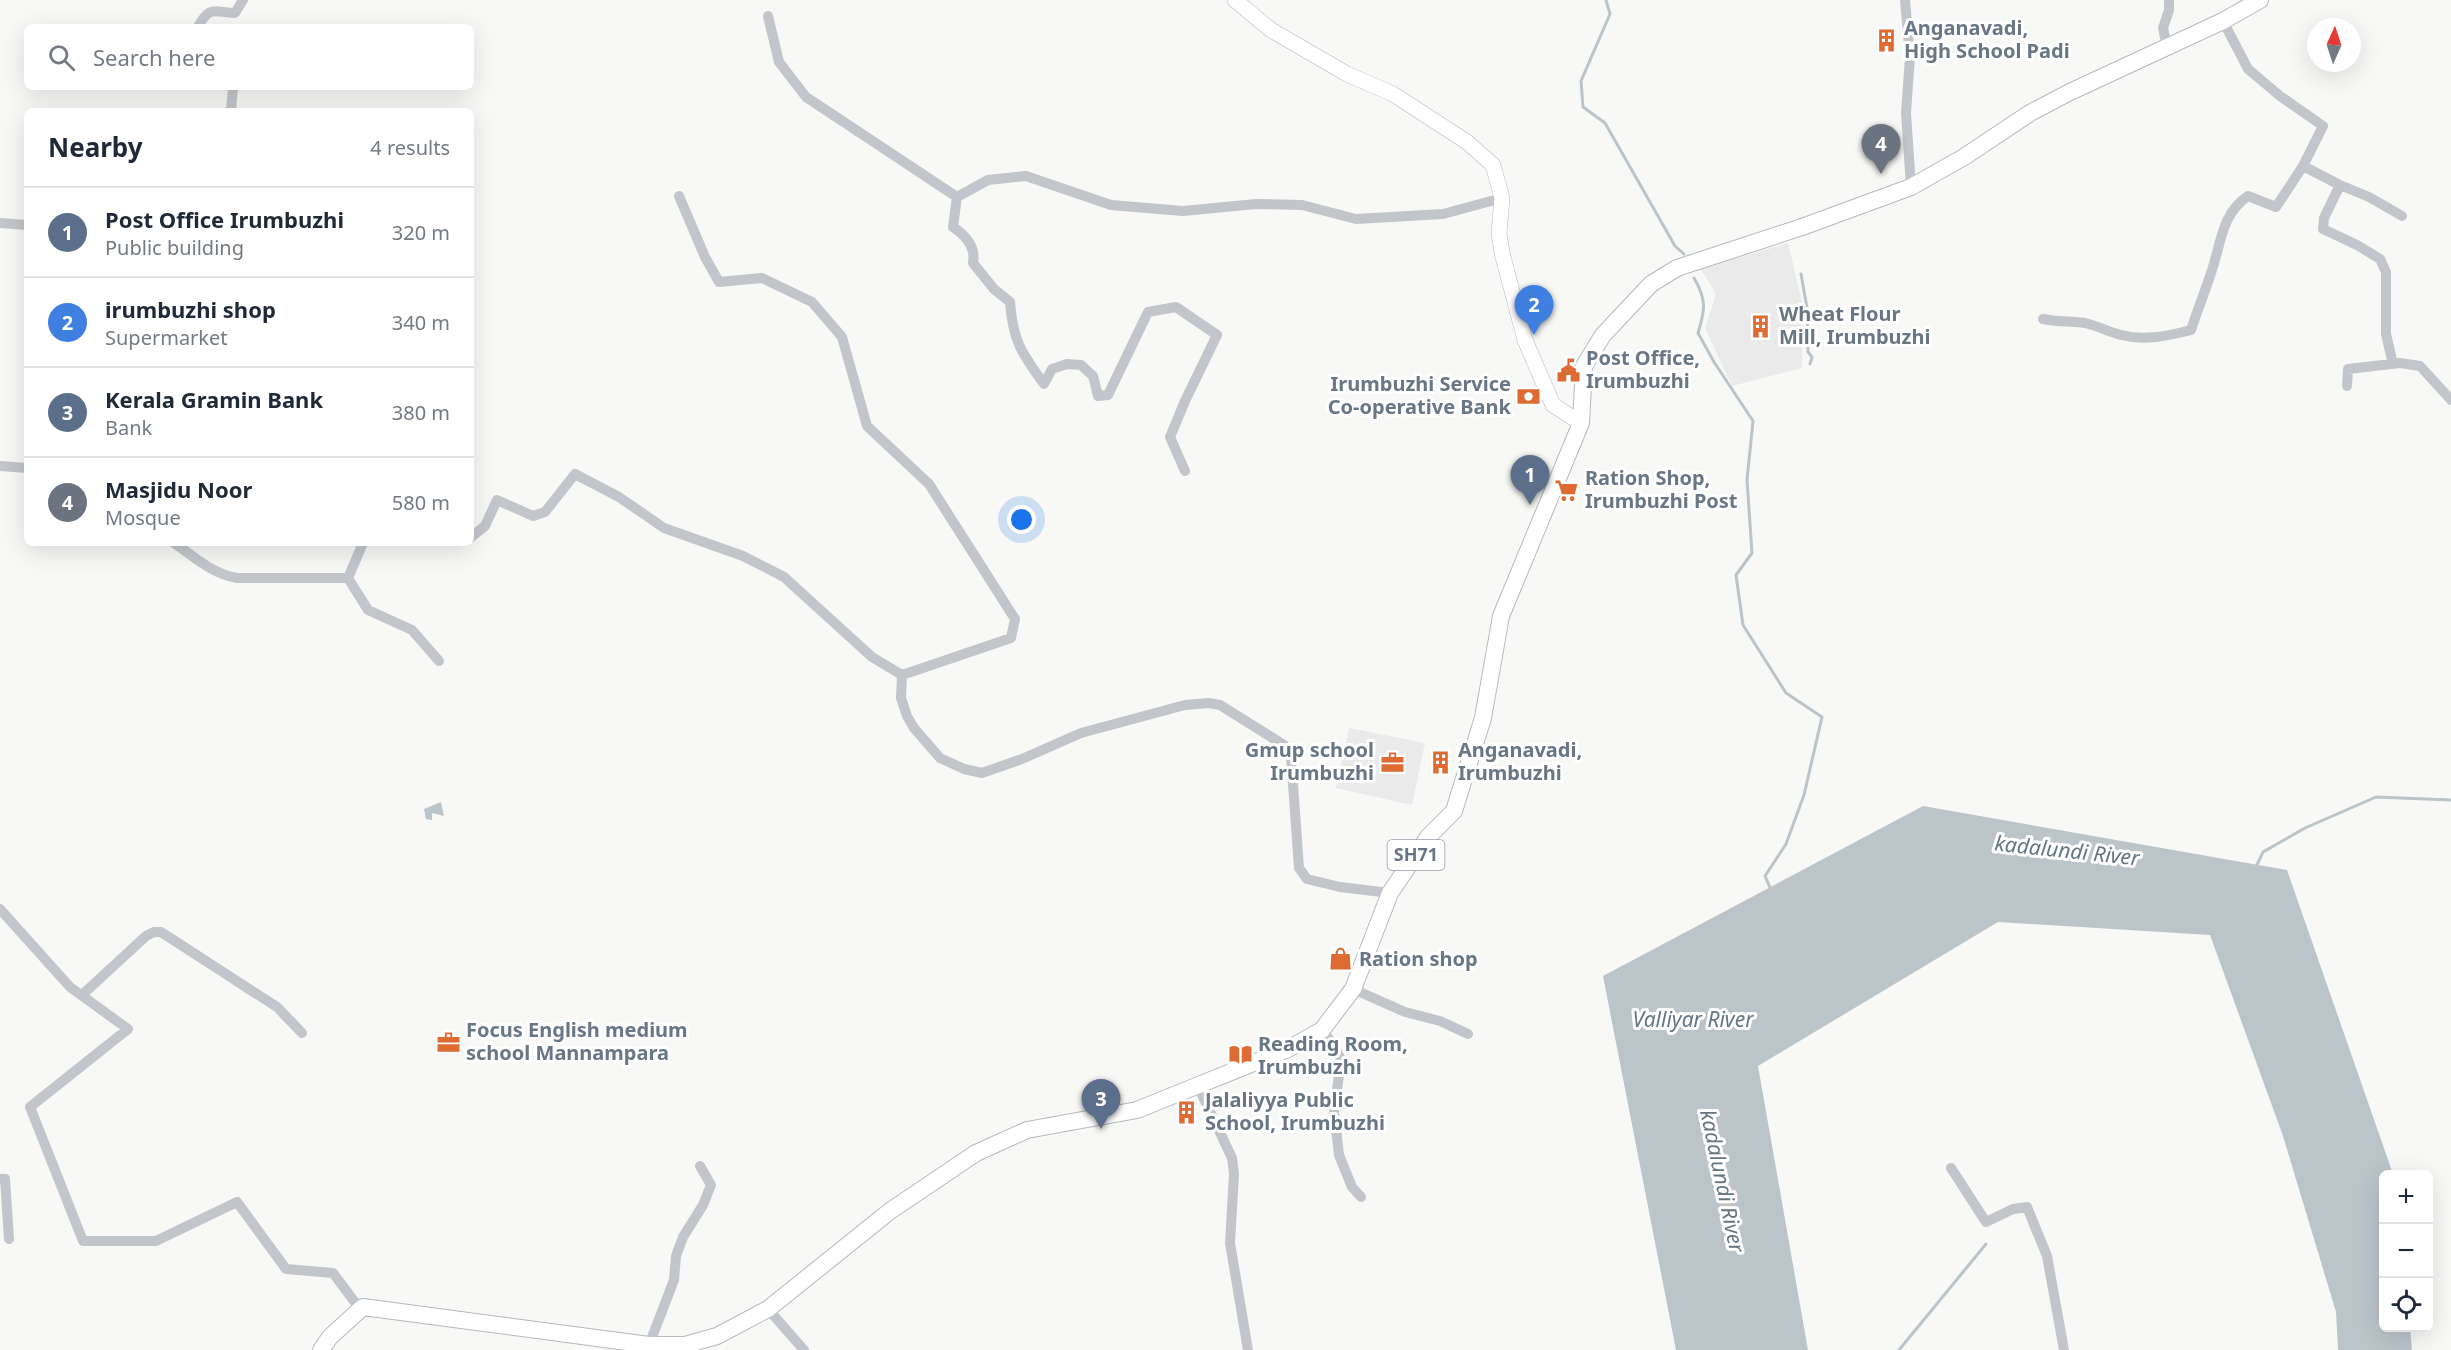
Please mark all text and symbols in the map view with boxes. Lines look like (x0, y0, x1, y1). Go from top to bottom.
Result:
place label: Anganavadi, High School Padi (1904, 14, 2070, 64)
north arrow (2307, 18, 2361, 72)
search box (24, 24, 474, 90)
building icon: Anganavadi, High School Padi (1873, 27, 1899, 53)
icon: search (45, 41, 78, 74)
text: Search here (93, 42, 215, 72)
pin: 4 (1862, 124, 1900, 174)
text: Nearby (48, 129, 143, 165)
text: 4 results (370, 134, 450, 161)
text: Post Office Irumbuzhi (105, 204, 344, 234)
text: 1 (62, 219, 73, 246)
text: 320 m (392, 219, 450, 246)
text: Public building (105, 234, 244, 261)
pin: 2 (1514, 286, 1553, 335)
text: irumbuzhi shop (105, 294, 276, 324)
place label: Wheat Flour Mill, Irumbuzhi (1779, 300, 1930, 350)
text: 2 (62, 309, 73, 336)
text: 340 m (392, 309, 450, 336)
building icon: Wheat Flour Mill, Irumbuzhi (1748, 313, 1774, 339)
text: Supermarket (105, 324, 228, 351)
place label: Post Office, Irumbuzhi (1586, 344, 1700, 394)
public building icon: Post Office, Irumbuzhi (1555, 357, 1581, 383)
place label: Irumbuzhi Service Co-operative Bank (1328, 370, 1512, 420)
bank icon: Irumbuzhi Service Co-operative Bank (1516, 383, 1542, 409)
text: Kerala Gramin Bank (105, 384, 323, 414)
text: 3 (62, 399, 73, 426)
text: 380 m (392, 399, 450, 426)
text: Bank (105, 414, 152, 441)
pin: 1 (1510, 456, 1550, 505)
place label: Ration Shop, Irumbuzhi Post (1585, 464, 1738, 514)
text: Masjidu Noor (105, 474, 252, 504)
supermarket icon: Ration Shop, Irumbuzhi Post (1554, 477, 1580, 503)
text: 4 (62, 489, 73, 516)
text: 580 m (392, 489, 450, 516)
text: Mosque (105, 504, 181, 531)
your location (1007, 505, 1036, 534)
place label: Gmup school Irumbuzhi (1245, 736, 1374, 786)
place label: Anganavadi, Irumbuzhi (1458, 736, 1582, 786)
office icon: Gmup school Irumbuzhi (1379, 749, 1405, 775)
building icon: Anganavadi, Irumbuzhi (1427, 749, 1453, 775)
water label: kadalundi River (1993, 828, 2142, 872)
road number: SH71 (1388, 840, 1444, 870)
place label: Ration shop (1359, 945, 1478, 972)
shop icon: Ration shop (1328, 946, 1354, 972)
water label: Valliyar River (1632, 1005, 1755, 1033)
place label: Focus English medium school Mannampara (466, 1016, 688, 1066)
office icon: Focus English medium school Mannampara (435, 1029, 461, 1055)
place label: Reading Room, Irumbuzhi (1258, 1030, 1408, 1080)
library icon: Reading Room, Irumbuzhi (1227, 1042, 1253, 1068)
pin: 3 (1082, 1080, 1120, 1129)
place label: Jalaliyya Public School, Irumbuzhi (1203, 1086, 1385, 1136)
building icon: Jalaliyya Public School, Irumbuzhi (1174, 1099, 1200, 1125)
water label: kadalundi River (1694, 1107, 1752, 1256)
map controls (2379, 1170, 2433, 1332)
button: + (2379, 1170, 2433, 1224)
button: − (2379, 1224, 2433, 1278)
button: locate (2379, 1278, 2433, 1332)

